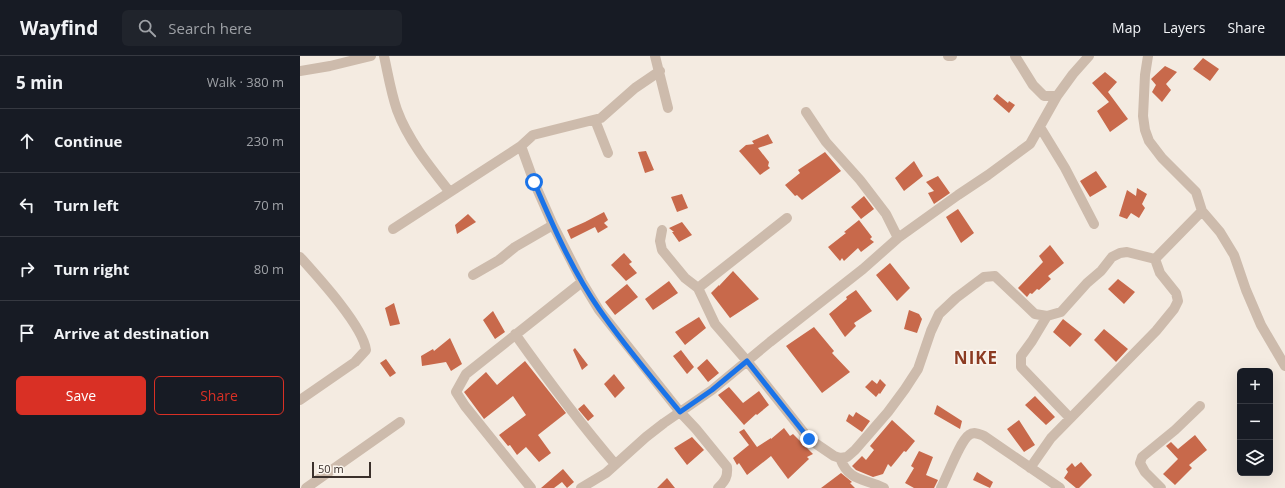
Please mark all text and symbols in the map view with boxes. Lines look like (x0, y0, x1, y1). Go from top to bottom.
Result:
search box (122, 10, 402, 46)
text: Wayfind (20, 15, 98, 41)
icon: search (136, 17, 158, 39)
text: Search here (168, 18, 252, 38)
text: Map (1112, 18, 1141, 37)
text: Layers (1163, 18, 1205, 37)
text: Share (1227, 18, 1265, 37)
text: 5 min (16, 71, 63, 94)
text: Walk · 380 m (207, 73, 284, 91)
icon: ahead (16, 130, 38, 152)
text: Continue (54, 131, 122, 151)
text: 230 m (246, 132, 284, 150)
route start (525, 173, 543, 191)
icon: left (16, 194, 38, 216)
text: Turn left (54, 195, 119, 215)
text: 70 m (254, 196, 284, 214)
icon: right (16, 258, 38, 280)
text: Turn right (54, 259, 129, 279)
text: 80 m (254, 260, 284, 278)
icon: arrive (16, 322, 38, 344)
text: Arrive at destination (54, 323, 209, 343)
district label: NIKE (954, 346, 998, 369)
map controls (1237, 368, 1273, 476)
button: + (1237, 368, 1273, 404)
button: Save (16, 376, 146, 415)
button: Share (154, 376, 284, 415)
button: − (1237, 404, 1273, 440)
route end (800, 430, 818, 448)
button: layers (1237, 440, 1273, 476)
scale bar (312, 460, 371, 479)
text: 50 m (318, 461, 344, 476)

